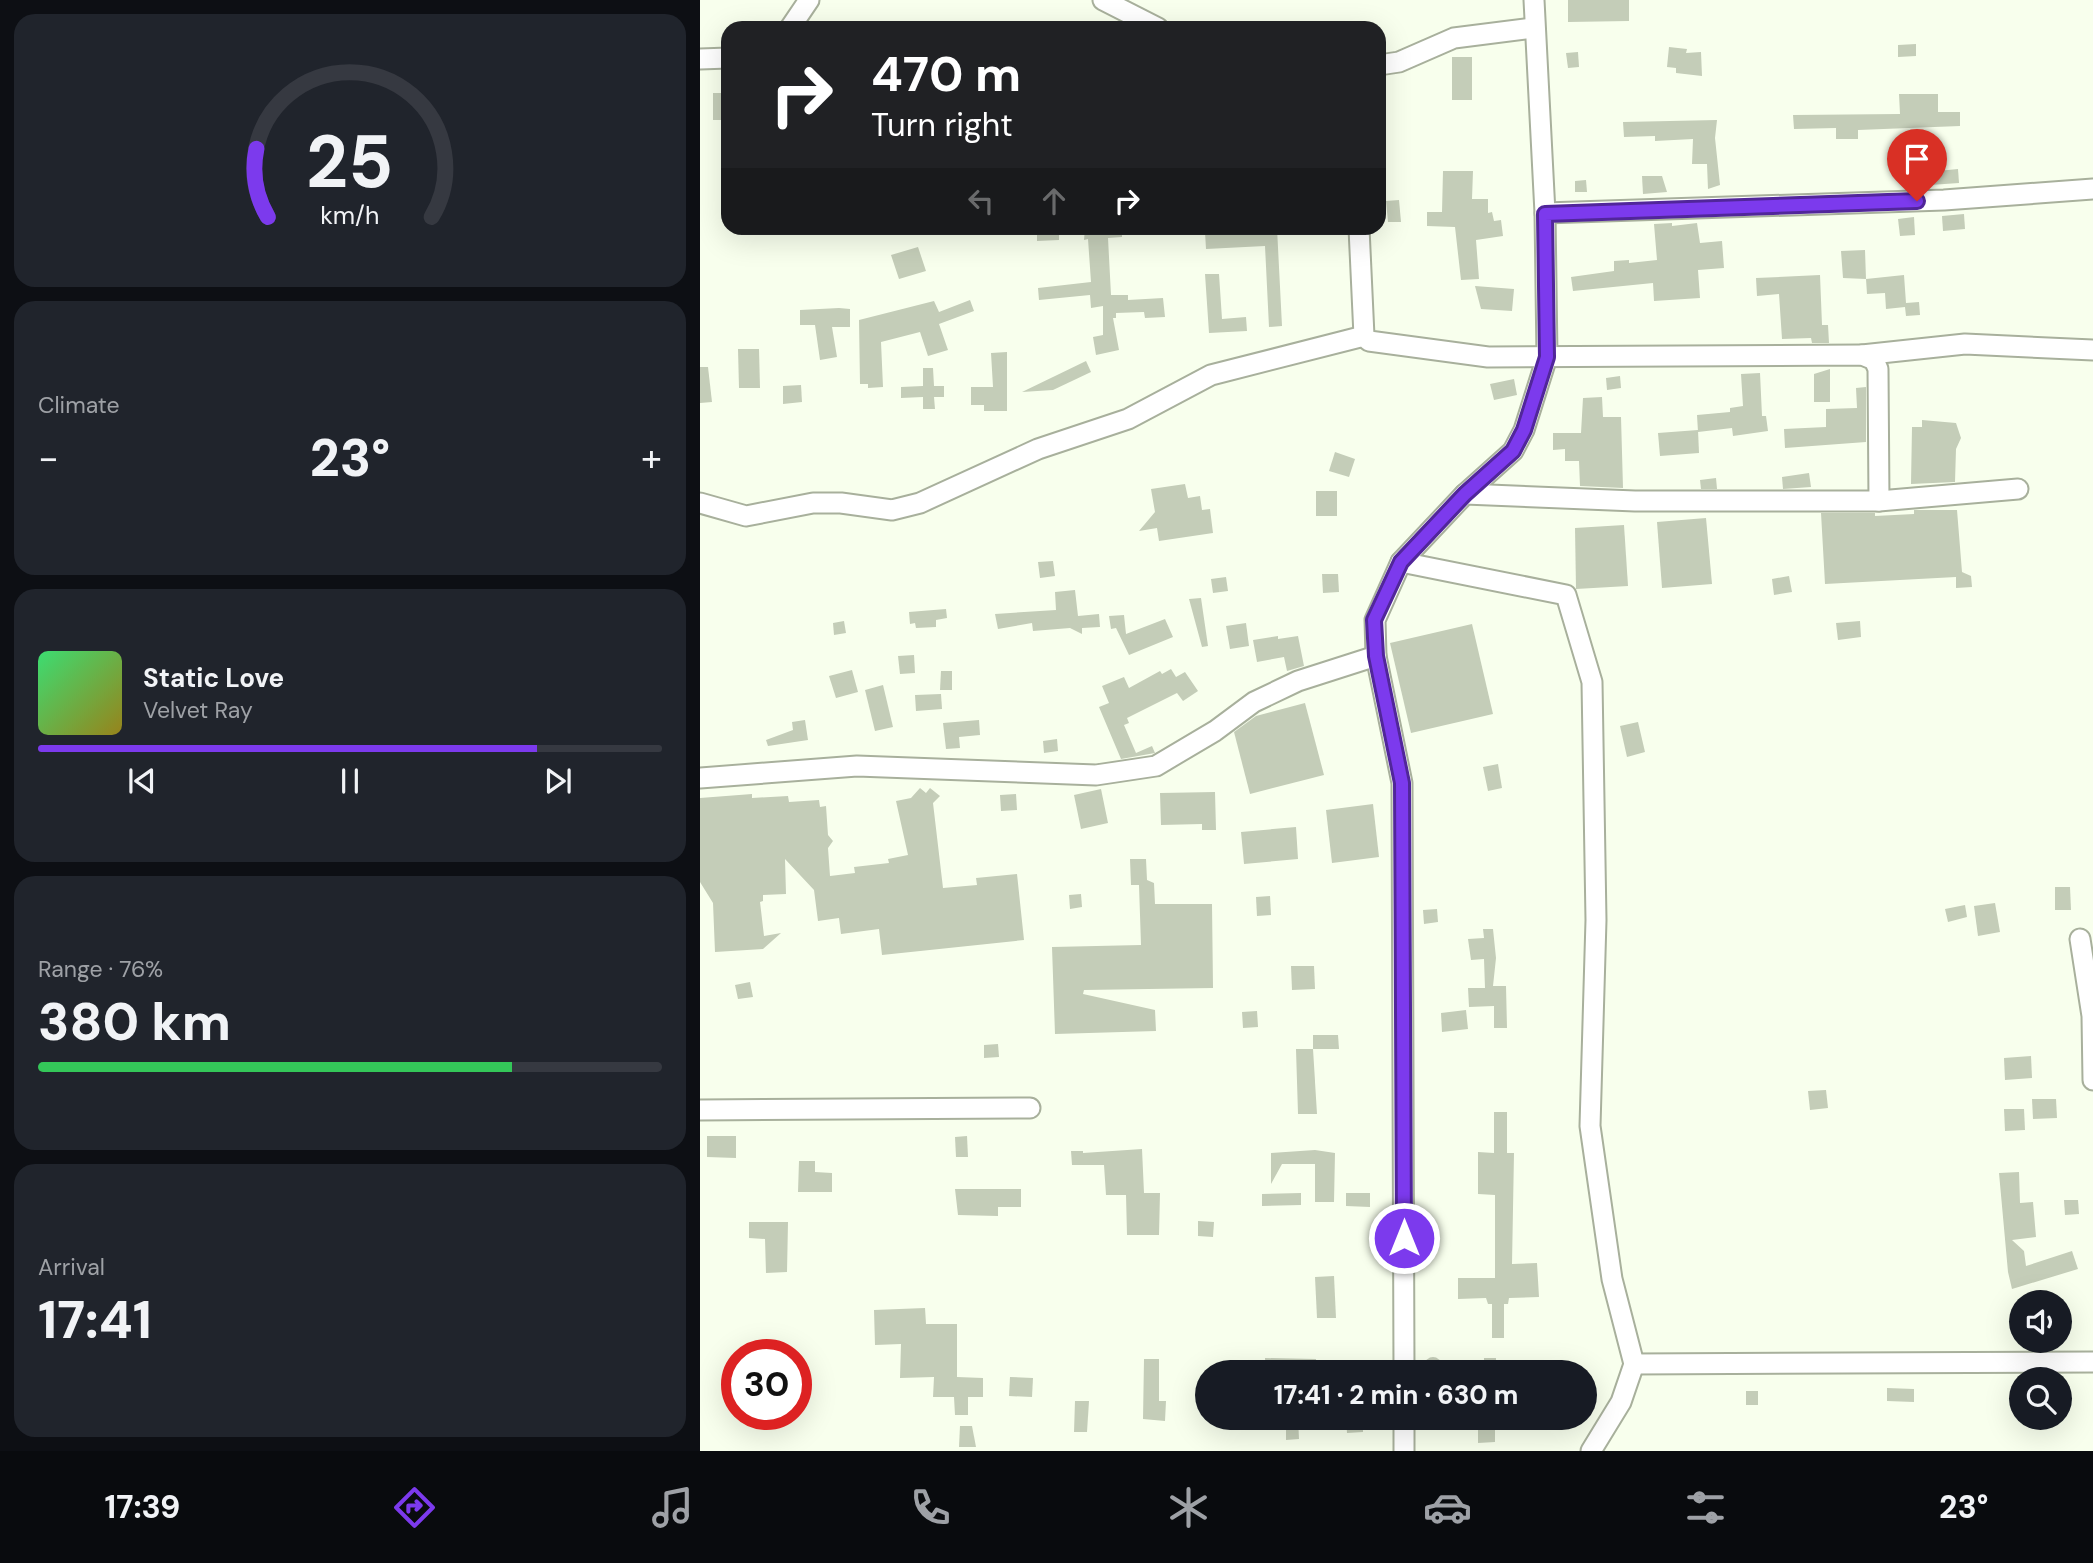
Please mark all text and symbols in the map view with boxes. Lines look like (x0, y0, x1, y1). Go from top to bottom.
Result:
text: 470 m (871, 42, 1021, 106)
icon: right (756, 49, 847, 140)
text: Turn right (871, 104, 1013, 146)
text: 25 (306, 115, 394, 210)
pin (1887, 129, 1947, 201)
icon: arrive (1898, 140, 1936, 178)
icon: left (962, 182, 1000, 220)
icon: ahead (1035, 182, 1073, 220)
icon: right (1108, 182, 1146, 220)
text: km/h (320, 199, 380, 232)
text: Climate (38, 390, 120, 420)
text: 23° (310, 424, 390, 492)
text: − (38, 433, 59, 483)
text: + (641, 433, 662, 483)
text: Static Love (143, 661, 284, 695)
text: Velvet Ray (143, 695, 253, 725)
icon: previous (123, 762, 161, 800)
icon: pause (331, 762, 369, 800)
icon: next (539, 762, 577, 800)
text: Range · 76% (38, 954, 163, 984)
text: 380 km (38, 988, 231, 1056)
position arrow (1367, 1201, 1441, 1275)
text: Arrival (38, 1252, 105, 1282)
text: 17:41 (38, 1286, 152, 1354)
map controls (2009, 1290, 2072, 1430)
button: sound (2009, 1290, 2072, 1353)
speed limit sign: 30 (721, 1339, 812, 1430)
button: search (2009, 1367, 2072, 1430)
text: 17:41 · 2 min · 630 m (1274, 1378, 1518, 1412)
icon: directions (390, 1483, 439, 1532)
icon: music (648, 1483, 697, 1532)
icon: phone (906, 1483, 955, 1532)
icon: climate (1164, 1483, 1213, 1532)
icon: car (1423, 1483, 1472, 1532)
icon: filters (1681, 1483, 1730, 1532)
text: 17:39 (105, 1486, 180, 1528)
text: 23° (1939, 1486, 1988, 1528)

